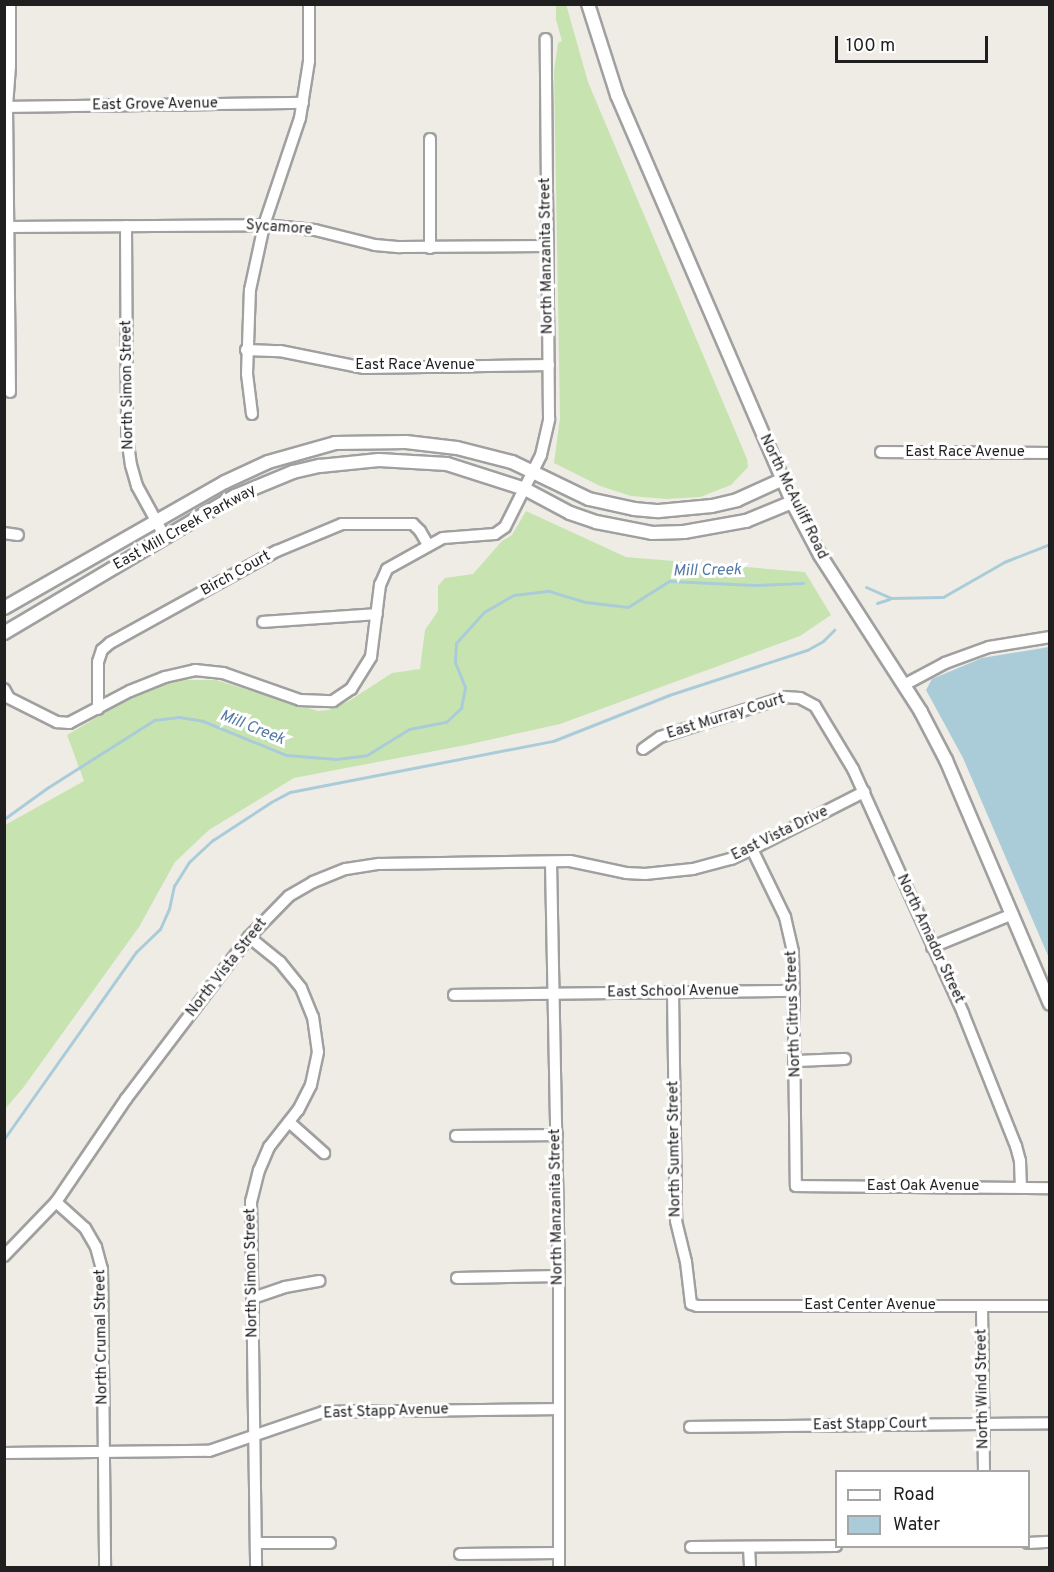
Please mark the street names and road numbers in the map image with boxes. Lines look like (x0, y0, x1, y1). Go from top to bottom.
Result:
street label: East Grove Avenue (92, 95, 218, 115)
street label: North Manzanita Street (537, 178, 557, 334)
street label: Sycamore (245, 217, 313, 239)
street label: North Simon Street (118, 320, 138, 450)
street label: East Race Avenue (355, 357, 475, 375)
street label: North McAuliff Road (755, 432, 831, 562)
street label: East Race Avenue (905, 444, 1025, 462)
street label: East Mill Creek Parkway (111, 481, 259, 575)
street label: Birch Court (198, 547, 274, 601)
street label: East Murray Court (665, 690, 787, 744)
street label: East Vista Drive (728, 803, 832, 865)
street label: North Amador Street (892, 871, 968, 1007)
street label: North Vista Street (183, 915, 271, 1021)
street label: North Citrus Street (783, 950, 805, 1078)
street label: East School Avenue (607, 982, 739, 1002)
street label: North Sumter Street (665, 1080, 685, 1218)
street label: North Manzanita Street (547, 1129, 567, 1285)
street label: East Oak Avenue (866, 1178, 980, 1196)
street label: North Simon Street (242, 1208, 262, 1338)
street label: North Crumal Street (92, 1269, 112, 1405)
street label: East Center Avenue (804, 1297, 936, 1315)
street label: North Wind Street (973, 1329, 993, 1449)
street label: East Stapp Avenue (323, 1401, 449, 1423)
street label: East Stapp Court (813, 1415, 927, 1435)

